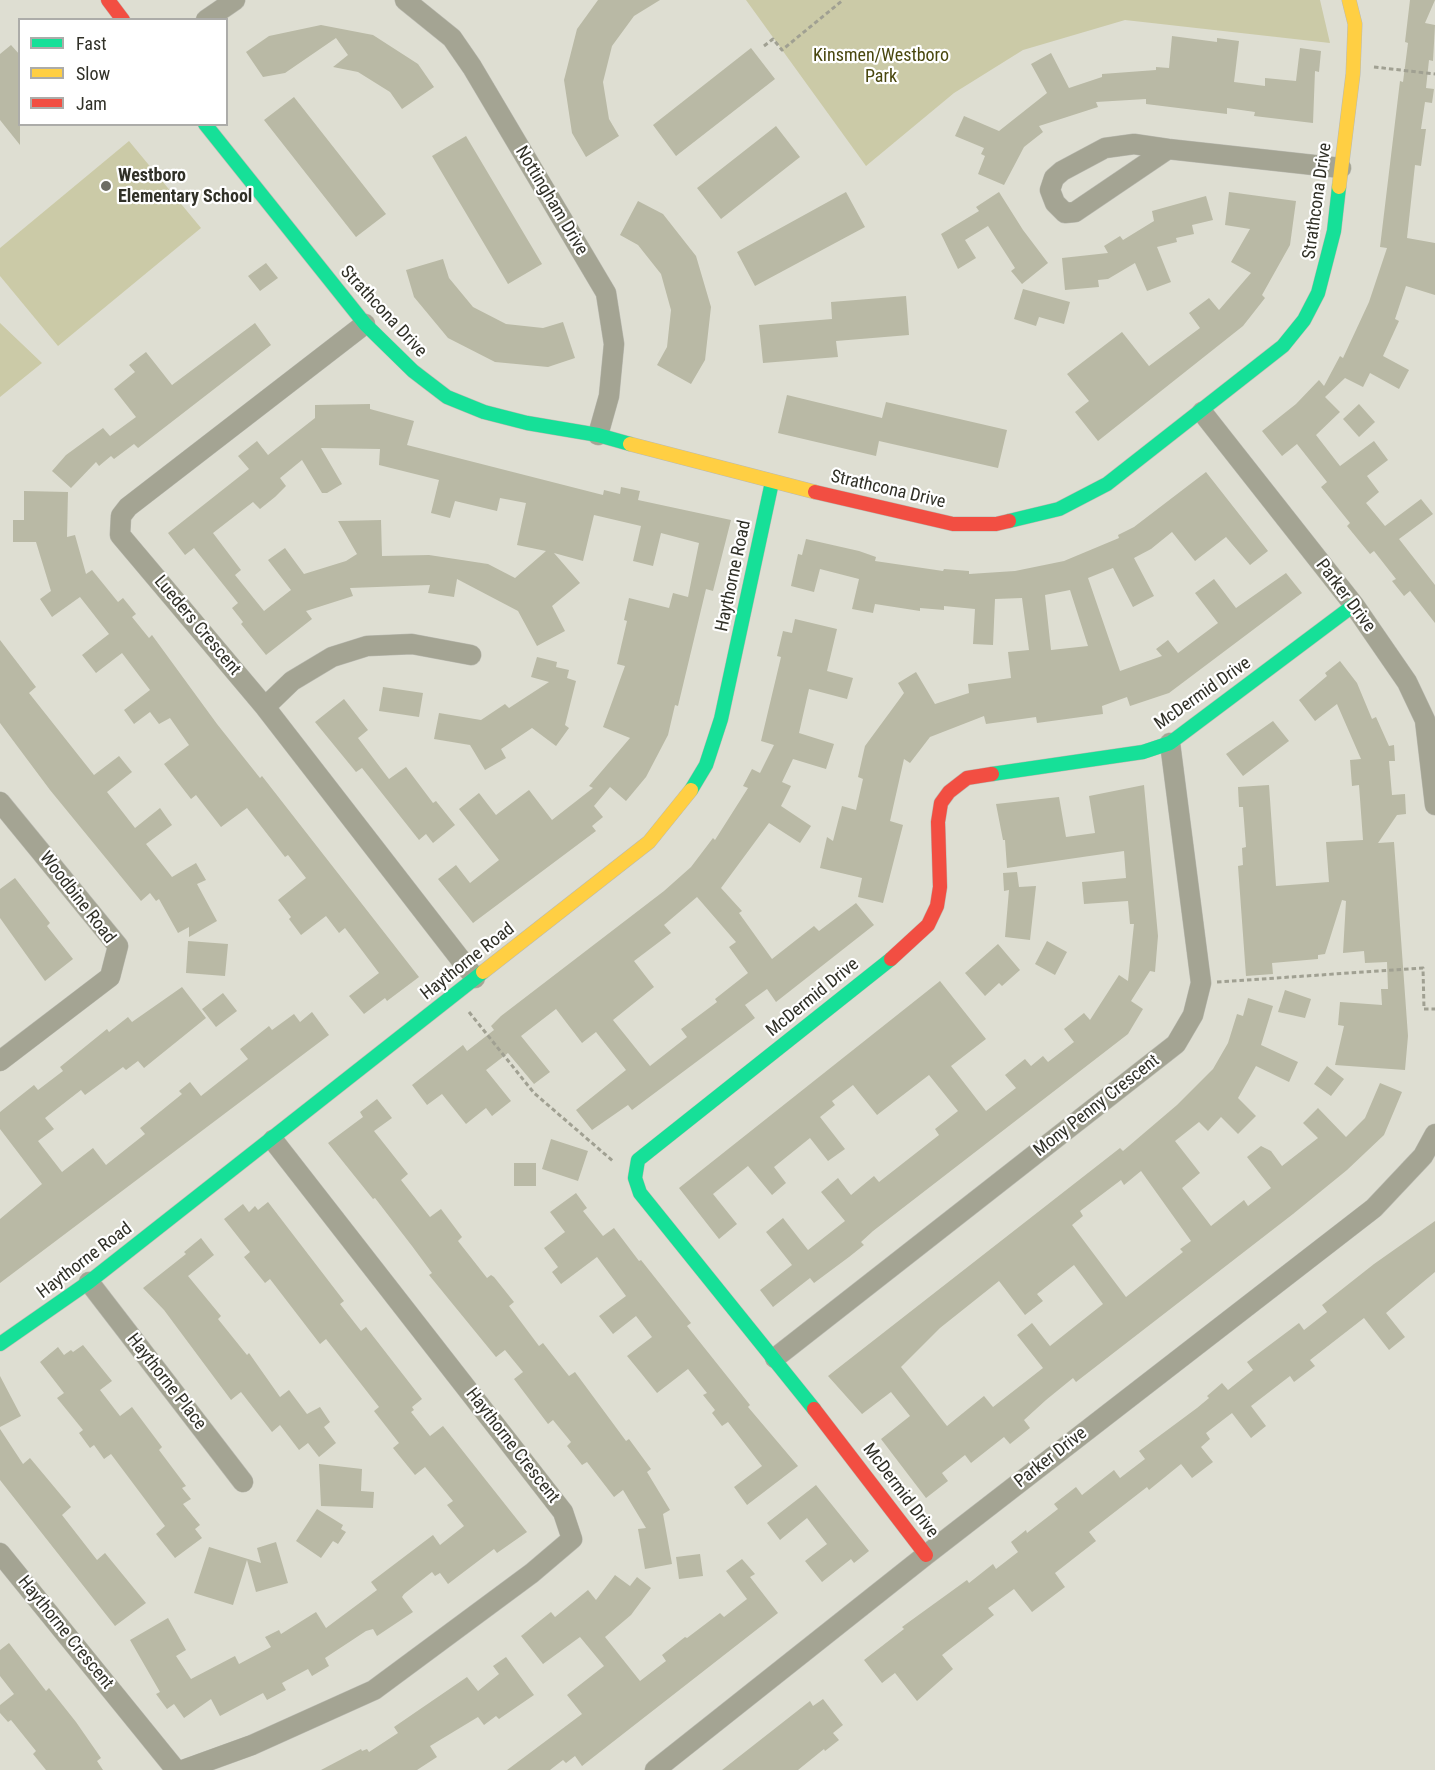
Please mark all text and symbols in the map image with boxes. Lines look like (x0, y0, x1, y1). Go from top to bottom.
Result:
legend (18, 18, 228, 126)
text: Fast (76, 33, 107, 54)
park label: Kinsmen/Westboro Park (813, 45, 949, 88)
text: Slow (76, 63, 110, 84)
text: Jam (76, 93, 107, 114)
street label: Strathcona Drive (1299, 141, 1337, 261)
street label: Nottingham Drive (510, 143, 592, 259)
place label: Westboro Elementary School (118, 165, 252, 207)
marker: Westboro Elementary School (99, 179, 113, 193)
street label: Strathcona Drive (335, 262, 431, 362)
street label: Strathcona Drive (828, 466, 948, 514)
street label: Haythorne Road (712, 518, 756, 634)
street label: Parker Drive (1311, 555, 1379, 637)
street label: Lueders Crescent (149, 572, 245, 680)
street label: McDermid Drive (1151, 653, 1255, 735)
street label: Woodbine Road (34, 848, 120, 948)
street label: Haythorne Road (417, 919, 519, 1005)
street label: McDermid Drive (762, 954, 864, 1042)
street label: Mony Penny Crescent (1030, 1050, 1164, 1162)
street label: Haythorne Road (33, 1218, 137, 1304)
street label: Haythorne Place (122, 1329, 210, 1435)
street label: Haythorne Crescent (460, 1384, 564, 1508)
street label: Parker Drive (1011, 1423, 1091, 1493)
street label: McDermid Drive (857, 1439, 943, 1543)
street label: Haythorne Crescent (13, 1572, 117, 1694)

